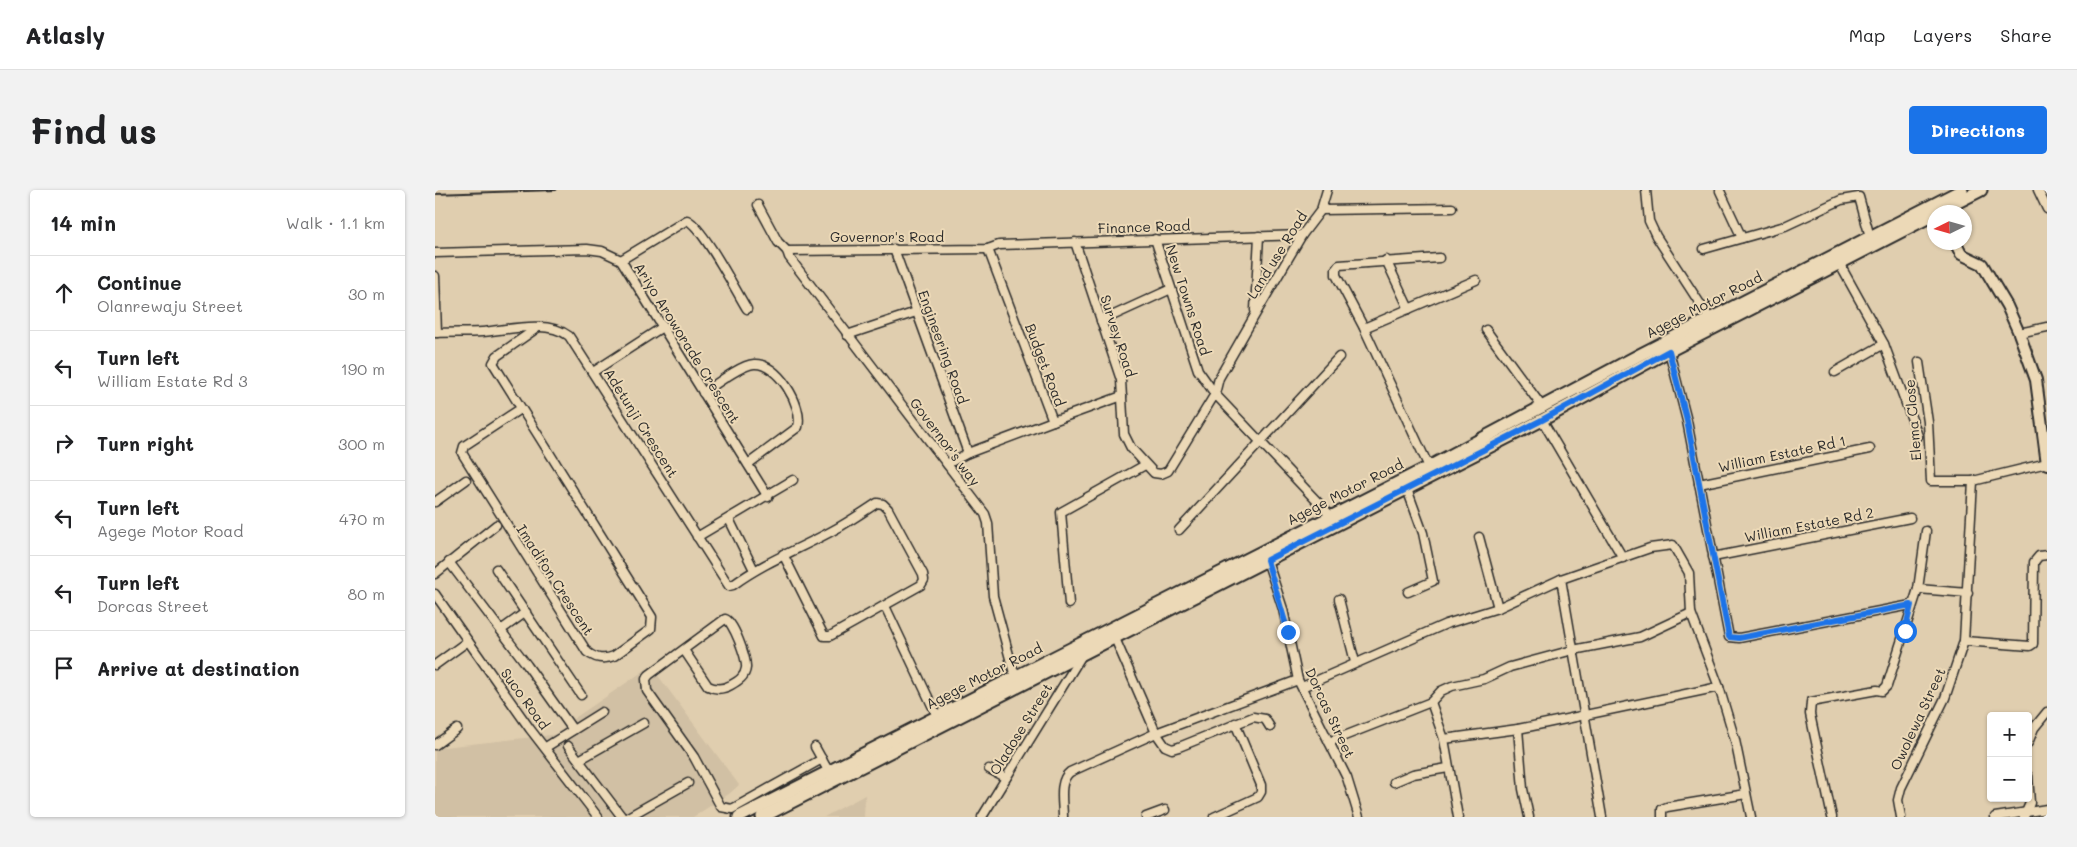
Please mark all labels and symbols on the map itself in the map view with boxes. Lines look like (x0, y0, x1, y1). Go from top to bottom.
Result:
north arrow (1927, 205, 1972, 250)
street label: Land use Road (1242, 207, 1311, 302)
street label: Finance Road (1097, 215, 1191, 238)
street label: Governor's Road (830, 227, 944, 246)
street label: New Towns Road (1162, 242, 1215, 358)
street label: Ariyo Aroworade Crescent (630, 259, 745, 427)
street label: Agege Motor Road (1642, 267, 1765, 342)
street label: Engineering Road (914, 287, 973, 406)
street label: Survey Road (1096, 292, 1141, 379)
street label: Budget Road (1021, 321, 1070, 409)
street label: Adetunji Crescent (600, 364, 683, 481)
street label: Elema Close (1899, 378, 1926, 462)
street label: Governor's way (906, 394, 985, 490)
street label: William Estate Rd 1 (1716, 431, 1847, 476)
street label: Agege Motor Road (1283, 454, 1406, 529)
street label: William Estate Rd 2 (1743, 503, 1875, 546)
street label: Imadifon Crescent (512, 521, 598, 639)
route start (1894, 620, 1917, 643)
route end (1277, 621, 1300, 644)
street label: Agege Motor Road (922, 638, 1045, 713)
street label: Suco Road (497, 664, 554, 733)
street label: Dorcas Street (1301, 664, 1360, 761)
street label: Owolewa Street (1885, 664, 1950, 773)
street label: Oladose Street (985, 679, 1056, 778)

